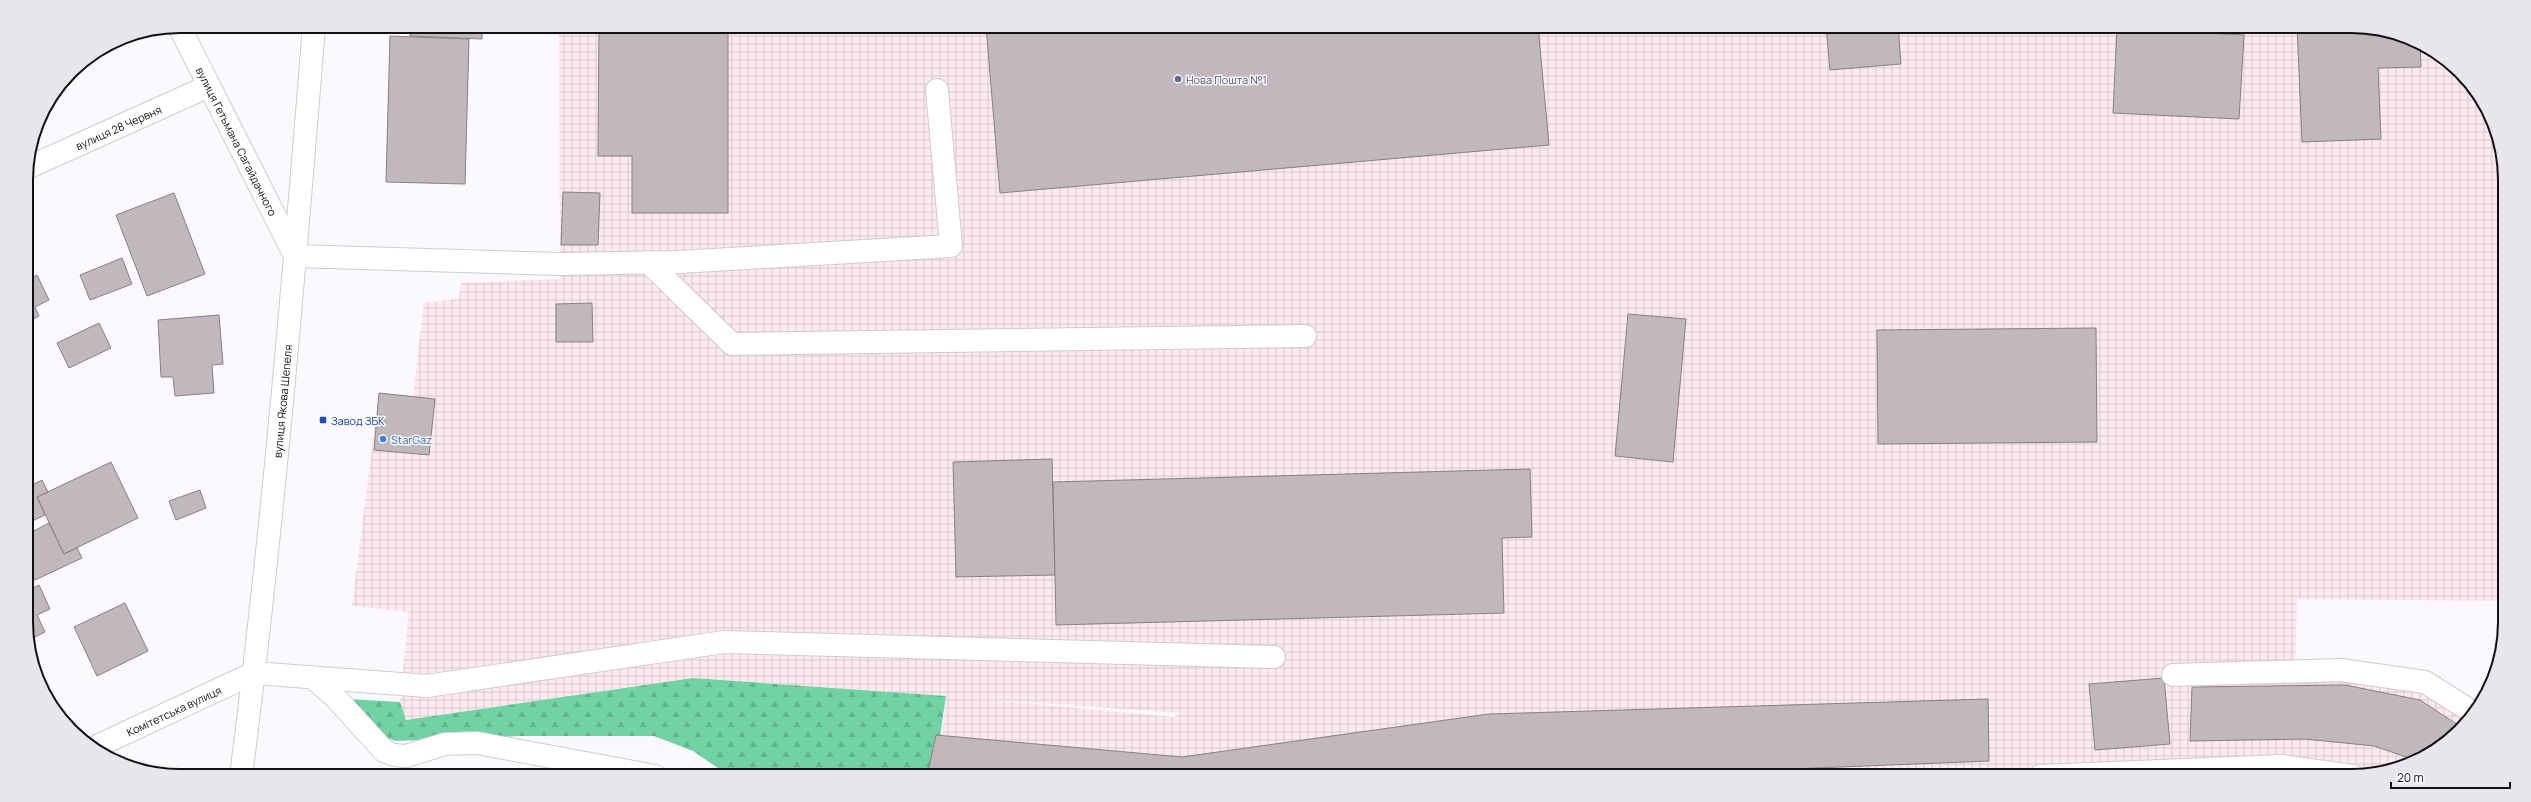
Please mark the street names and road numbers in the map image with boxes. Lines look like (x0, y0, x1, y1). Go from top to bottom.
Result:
street label: вулиця Гетьмана Сагайдачного (193, 64, 281, 219)
street label: вулиця 28 Червня (73, 101, 163, 153)
street label: вулиця Якова Шепеля (269, 344, 295, 459)
street label: Комітетська вулиця (124, 682, 224, 739)

